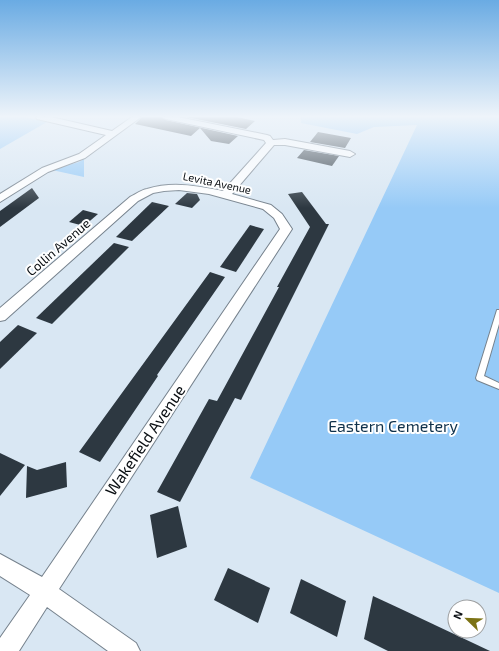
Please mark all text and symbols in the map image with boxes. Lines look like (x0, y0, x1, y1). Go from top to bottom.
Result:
street label: Levita Avenue (182, 169, 252, 196)
street label: Collin Avenue (23, 215, 93, 279)
street label: Wakefield Avenue (101, 381, 189, 499)
park label: Eastern Cemetery (328, 416, 458, 435)
north arrow (447, 599, 487, 639)
text: N (450, 609, 465, 621)

